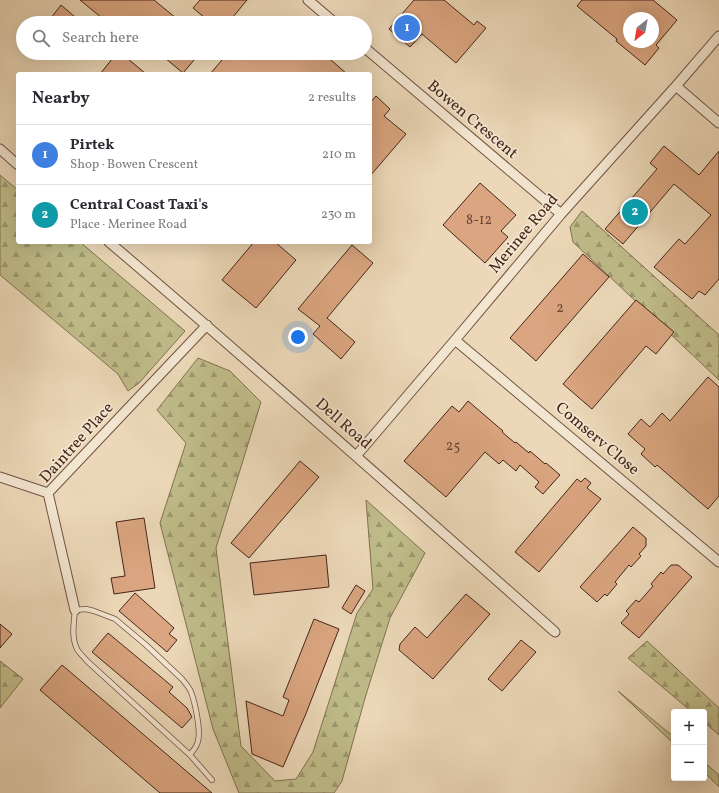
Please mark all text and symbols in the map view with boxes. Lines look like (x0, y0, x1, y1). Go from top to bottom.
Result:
north arrow (623, 12, 659, 48)
pin: 1 (394, 13, 420, 43)
search box (16, 16, 372, 60)
icon: search (30, 27, 52, 49)
text: Search here (62, 28, 139, 49)
street label: Bowen Crescent (422, 75, 522, 165)
text: Nearby (32, 87, 90, 110)
text: 2 results (308, 89, 356, 107)
text: Pirtek (70, 135, 114, 156)
text: 1 (42, 146, 48, 164)
text: 210 m (322, 146, 356, 164)
text: Shop · Bowen Crescent (70, 156, 198, 174)
street label: Merinee Road (484, 189, 564, 279)
text: Central Coast Taxi's (70, 195, 208, 216)
pin: 2 (622, 197, 648, 227)
text: 2 (42, 206, 48, 224)
text: 230 m (321, 206, 356, 224)
house number: 8-12 (466, 211, 492, 230)
text: Place · Merinee Road (70, 216, 187, 234)
house number: 2 (556, 299, 564, 318)
your location (288, 327, 308, 347)
street label: Dell Road (310, 393, 376, 455)
street label: Comserv Close (550, 397, 644, 481)
street label: Daintree Place (35, 398, 119, 488)
house number: 25 (446, 437, 460, 456)
map controls (671, 709, 707, 781)
button: + (671, 709, 707, 745)
button: − (671, 745, 707, 781)

